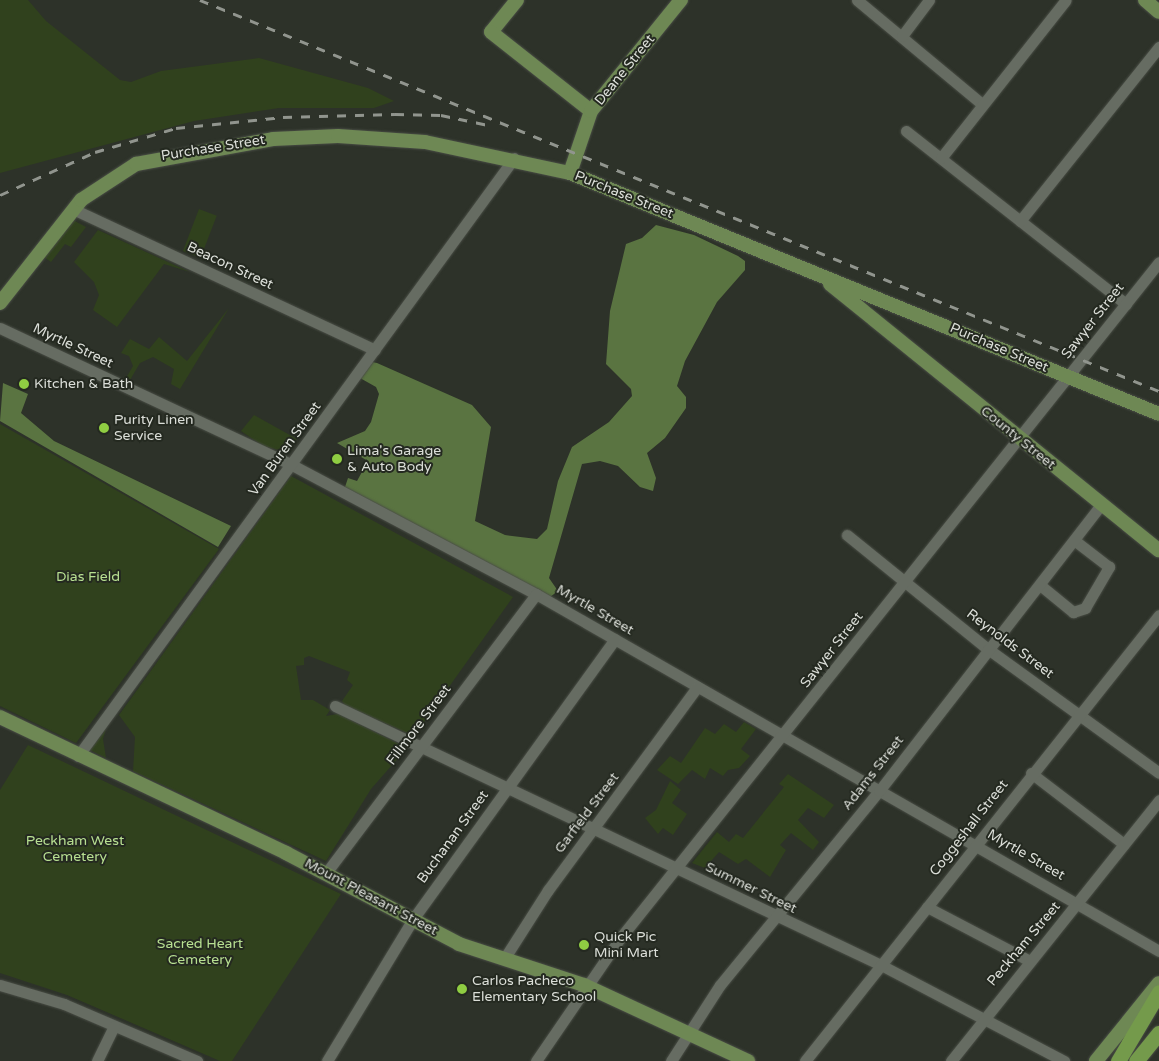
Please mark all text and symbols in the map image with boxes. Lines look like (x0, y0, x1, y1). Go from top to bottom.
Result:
street label: Deane Street (591, 31, 659, 109)
street label: Purchase Street (160, 131, 266, 165)
street label: Purchase Street (572, 168, 676, 222)
street label: Beacon Street (184, 239, 276, 293)
street label: Sawyer Street (1058, 280, 1128, 362)
street label: Myrtle Street (30, 320, 116, 372)
street label: Purchase Street (947, 320, 1051, 376)
place label: Kitchen & Bath (34, 376, 133, 392)
marker: Kitchen & Bath (18, 378, 30, 390)
street label: Van Buren Street (245, 399, 325, 499)
street label: County Street (977, 403, 1059, 473)
place label: Purity Linen Service (114, 412, 194, 444)
marker: Purity Linen Service (98, 422, 110, 434)
place label: Lima's Garage & Auto Body (347, 443, 441, 476)
marker: Lima's Garage & Auto Body (331, 453, 343, 465)
park label: Dias Field (56, 569, 120, 585)
street label: Myrtle Street (553, 581, 637, 639)
street label: Reynolds Street (963, 606, 1057, 682)
street label: Sawyer Street (797, 609, 867, 691)
street label: Fillmore Street (383, 681, 455, 769)
street label: Adams Street (839, 732, 907, 814)
street label: Garfield Street (551, 769, 623, 857)
street label: Coggeshall Street (926, 777, 1012, 879)
street label: Buchanan Street (414, 787, 492, 887)
street label: Myrtle Street (984, 826, 1068, 884)
park label: Peckham West Cemetery (26, 833, 124, 866)
street label: Mount Pleasant Street (302, 855, 440, 939)
street label: Summer Street (703, 859, 799, 917)
street label: Peckham Street (984, 898, 1064, 990)
place label: Quick Pic Mini Mart (594, 929, 659, 962)
park label: Sacred Heart Cemetery (157, 936, 243, 969)
marker: Quick Pic Mini Mart (578, 939, 590, 951)
place label: Carlos Pacheco Elementary School (472, 973, 596, 1006)
marker: Carlos Pacheco Elementary School (456, 983, 468, 995)

